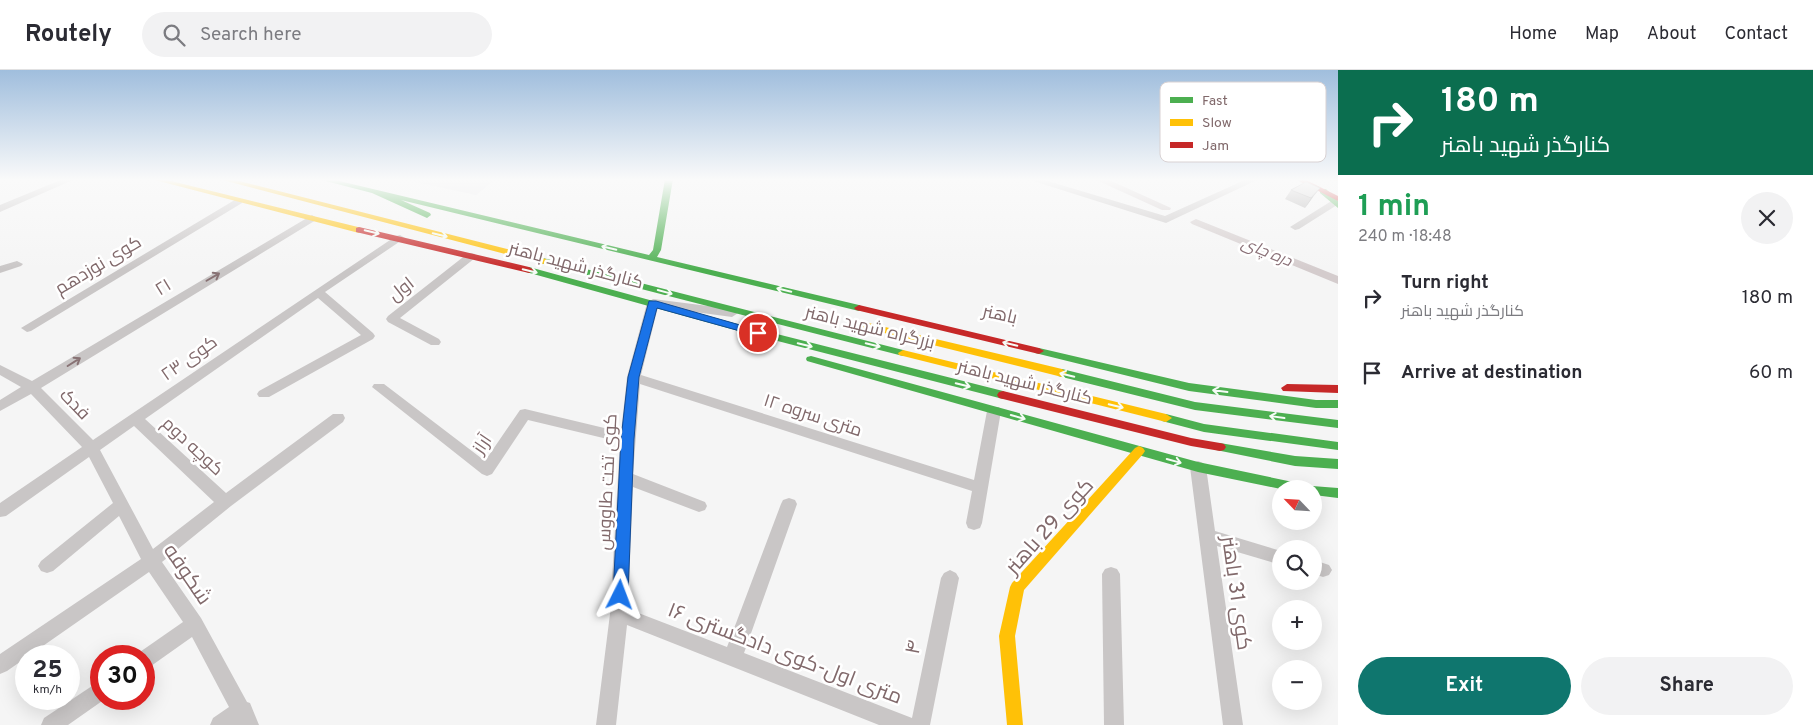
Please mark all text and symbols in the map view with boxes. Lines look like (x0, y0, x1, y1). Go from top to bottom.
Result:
search box (142, 12, 492, 57)
text: Routely (25, 20, 112, 50)
icon: search (160, 21, 188, 49)
text: Search here (200, 23, 301, 47)
text: Home (1509, 23, 1557, 46)
text: Map (1585, 23, 1619, 46)
text: About (1647, 23, 1696, 46)
text: Contact (1724, 23, 1788, 46)
text: 180 m (1441, 80, 1539, 124)
legend (1160, 82, 1326, 162)
icon: right (1358, 90, 1423, 155)
text: Fast (1202, 93, 1228, 110)
text: Slow (1202, 115, 1232, 132)
text: کنارگذر شهید باهنر (1441, 133, 1610, 160)
text: Jam (1202, 138, 1229, 155)
text: 1 min (1358, 189, 1430, 226)
button: close (1741, 192, 1793, 244)
text: 240 m · 18:48 (1358, 227, 1452, 247)
one-way arrow (364, 228, 380, 237)
street label: کوی نوزدهم (51, 231, 146, 301)
one-way arrow (431, 231, 447, 240)
water label: دره چای (1238, 234, 1296, 273)
street label: کنارگذر شهید باهنر (505, 237, 645, 295)
one-way arrow (602, 243, 618, 252)
one-way arrow (522, 266, 538, 276)
text: Turn right (1401, 271, 1489, 295)
one-way arrow (205, 272, 219, 282)
street label: اول (384, 273, 420, 307)
street label: ۲۱ (151, 275, 176, 302)
icon: right (1358, 284, 1386, 312)
one-way arrow (777, 285, 793, 294)
text: 180 m (1742, 286, 1793, 310)
one-way arrow (657, 288, 673, 297)
street label: باهنر (979, 300, 1019, 331)
street label: بزرگراه شهید باهنر (801, 301, 937, 356)
text: کنارگذر شهید باهنر (1401, 302, 1524, 322)
pin (737, 312, 779, 354)
icon: arrive (744, 319, 772, 347)
street label: کوی ۲۳ (157, 332, 223, 387)
one-way arrow (1003, 339, 1019, 348)
one-way arrow (797, 341, 813, 350)
one-way arrow (865, 341, 881, 350)
street label: کنارگذر شهید باهنر (954, 355, 1095, 411)
one-way arrow (66, 356, 80, 366)
icon: arrive (1358, 359, 1386, 387)
text: Arrive at destination (1401, 361, 1582, 385)
text: 60 m (1749, 361, 1793, 385)
one-way arrow (1059, 370, 1075, 379)
one-way arrow (954, 380, 970, 390)
street label: فدک (54, 385, 94, 426)
one-way arrow (1212, 386, 1228, 396)
street label: ۱۲ متری سروه (760, 390, 865, 443)
one-way arrow (1107, 402, 1123, 411)
one-way arrow (1269, 412, 1285, 422)
street label: کوچه دوم (156, 413, 228, 481)
street label: کوی تخت طاووس (593, 413, 624, 551)
one-way arrow (1009, 413, 1025, 423)
street label: آراز (468, 430, 498, 460)
one-way arrow (1166, 457, 1182, 466)
street label: کوی 29 باهنر (999, 473, 1100, 581)
north arrow (1272, 480, 1322, 530)
map controls (1272, 480, 1322, 710)
street label: کوی 31 باهنر (1214, 533, 1257, 652)
street label: شکوفه (156, 539, 217, 611)
button: search (1272, 540, 1322, 590)
position arrow (593, 568, 645, 620)
street label: ۱۶ متری اول-کوی دادگستری (663, 597, 906, 712)
button: + (1272, 600, 1322, 650)
street label: ۴ (900, 638, 929, 657)
speed limit sign: 30 (90, 645, 155, 710)
text: 25 (32, 655, 63, 687)
button: Exit (1358, 657, 1571, 715)
button: Share (1581, 657, 1793, 715)
button: − (1272, 660, 1322, 710)
text: km/h (33, 682, 62, 698)

